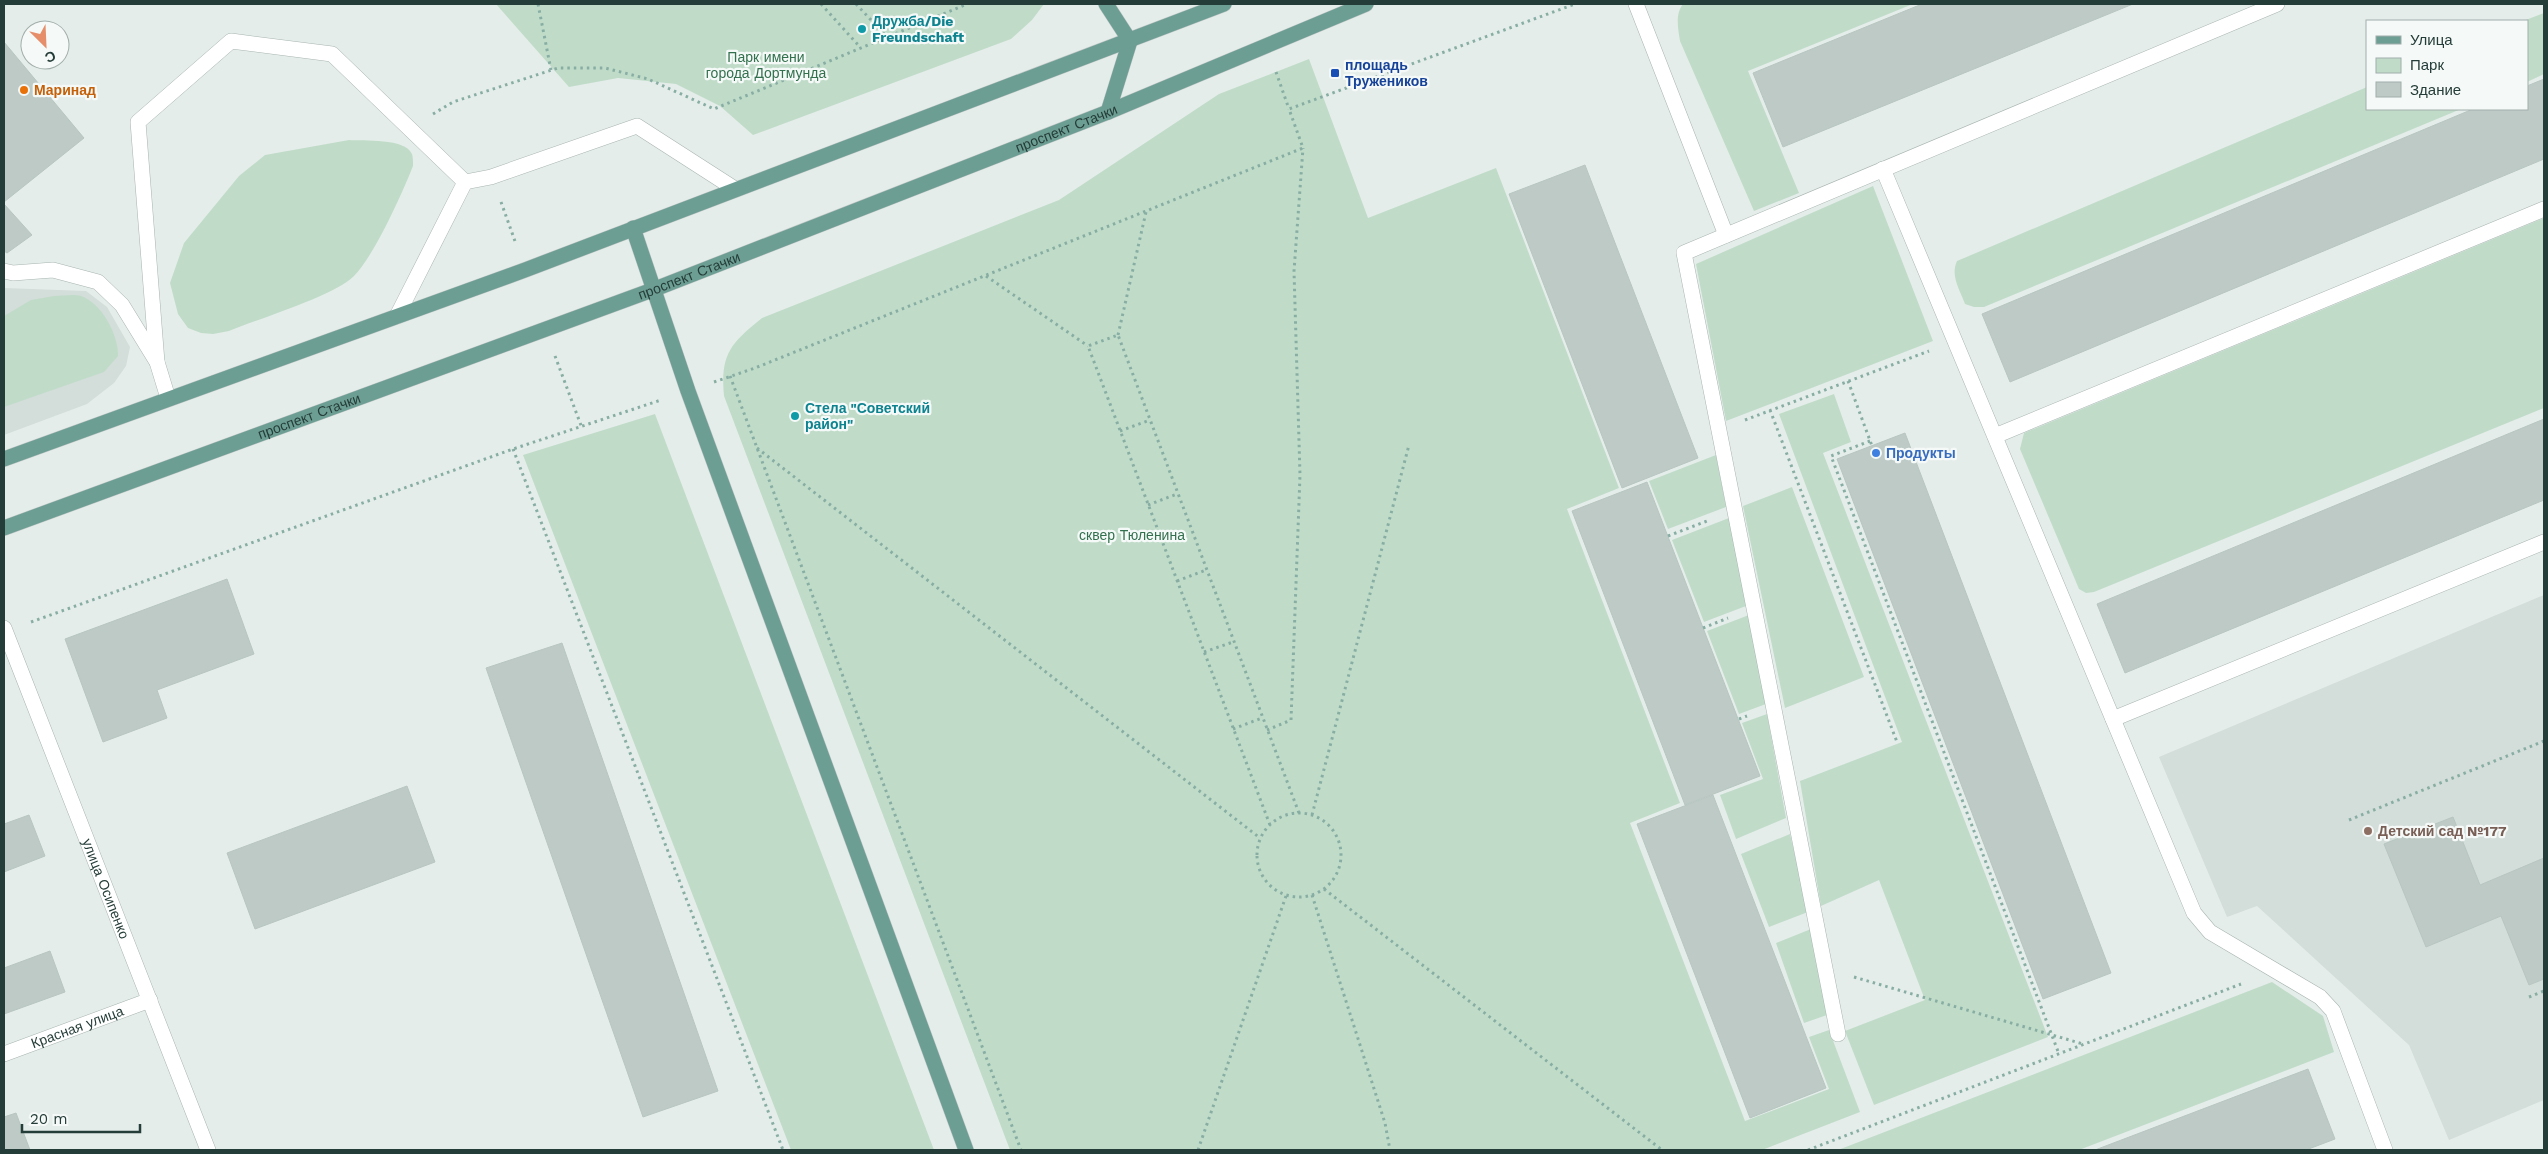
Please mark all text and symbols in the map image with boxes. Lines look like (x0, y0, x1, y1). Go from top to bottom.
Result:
place label: Дружба/Die Freundschaft (872, 13, 964, 45)
north arrow (20, 20, 70, 70)
legend (2366, 20, 2528, 110)
marker: Дружба/Die Freundschaft (856, 23, 868, 35)
text: Улица (2410, 31, 2453, 49)
text: С (42, 48, 58, 66)
park label: Парк имени города Дортмунда (706, 49, 826, 81)
text: Парк (2410, 56, 2444, 74)
place label: площадь Тружеников (1345, 57, 1428, 89)
marker: площадь Тружеников (1329, 67, 1341, 79)
text: Здание (2410, 81, 2461, 99)
place label: Маринад (34, 82, 96, 98)
marker: Маринад (18, 84, 30, 96)
street label: проспект Стачки (1013, 101, 1120, 155)
street label: проспект Стачки (636, 249, 742, 303)
street label: проспект Стачки (256, 390, 363, 442)
place label: Стела "Советский район" (805, 400, 930, 432)
marker: Стела "Советский район" (789, 410, 801, 422)
place label: Продукты (1886, 445, 1956, 461)
marker: Продукты (1870, 447, 1882, 459)
park label: сквер Тюленина (1079, 527, 1185, 543)
place label: Детский сад №177 (2378, 823, 2507, 839)
marker: Детский сад №177 (2362, 825, 2374, 837)
street label: улица Осипенко (79, 836, 133, 941)
street label: Красная улица (29, 1003, 126, 1051)
scale bar (22, 1102, 140, 1134)
text: 20 m (30, 1110, 68, 1128)

